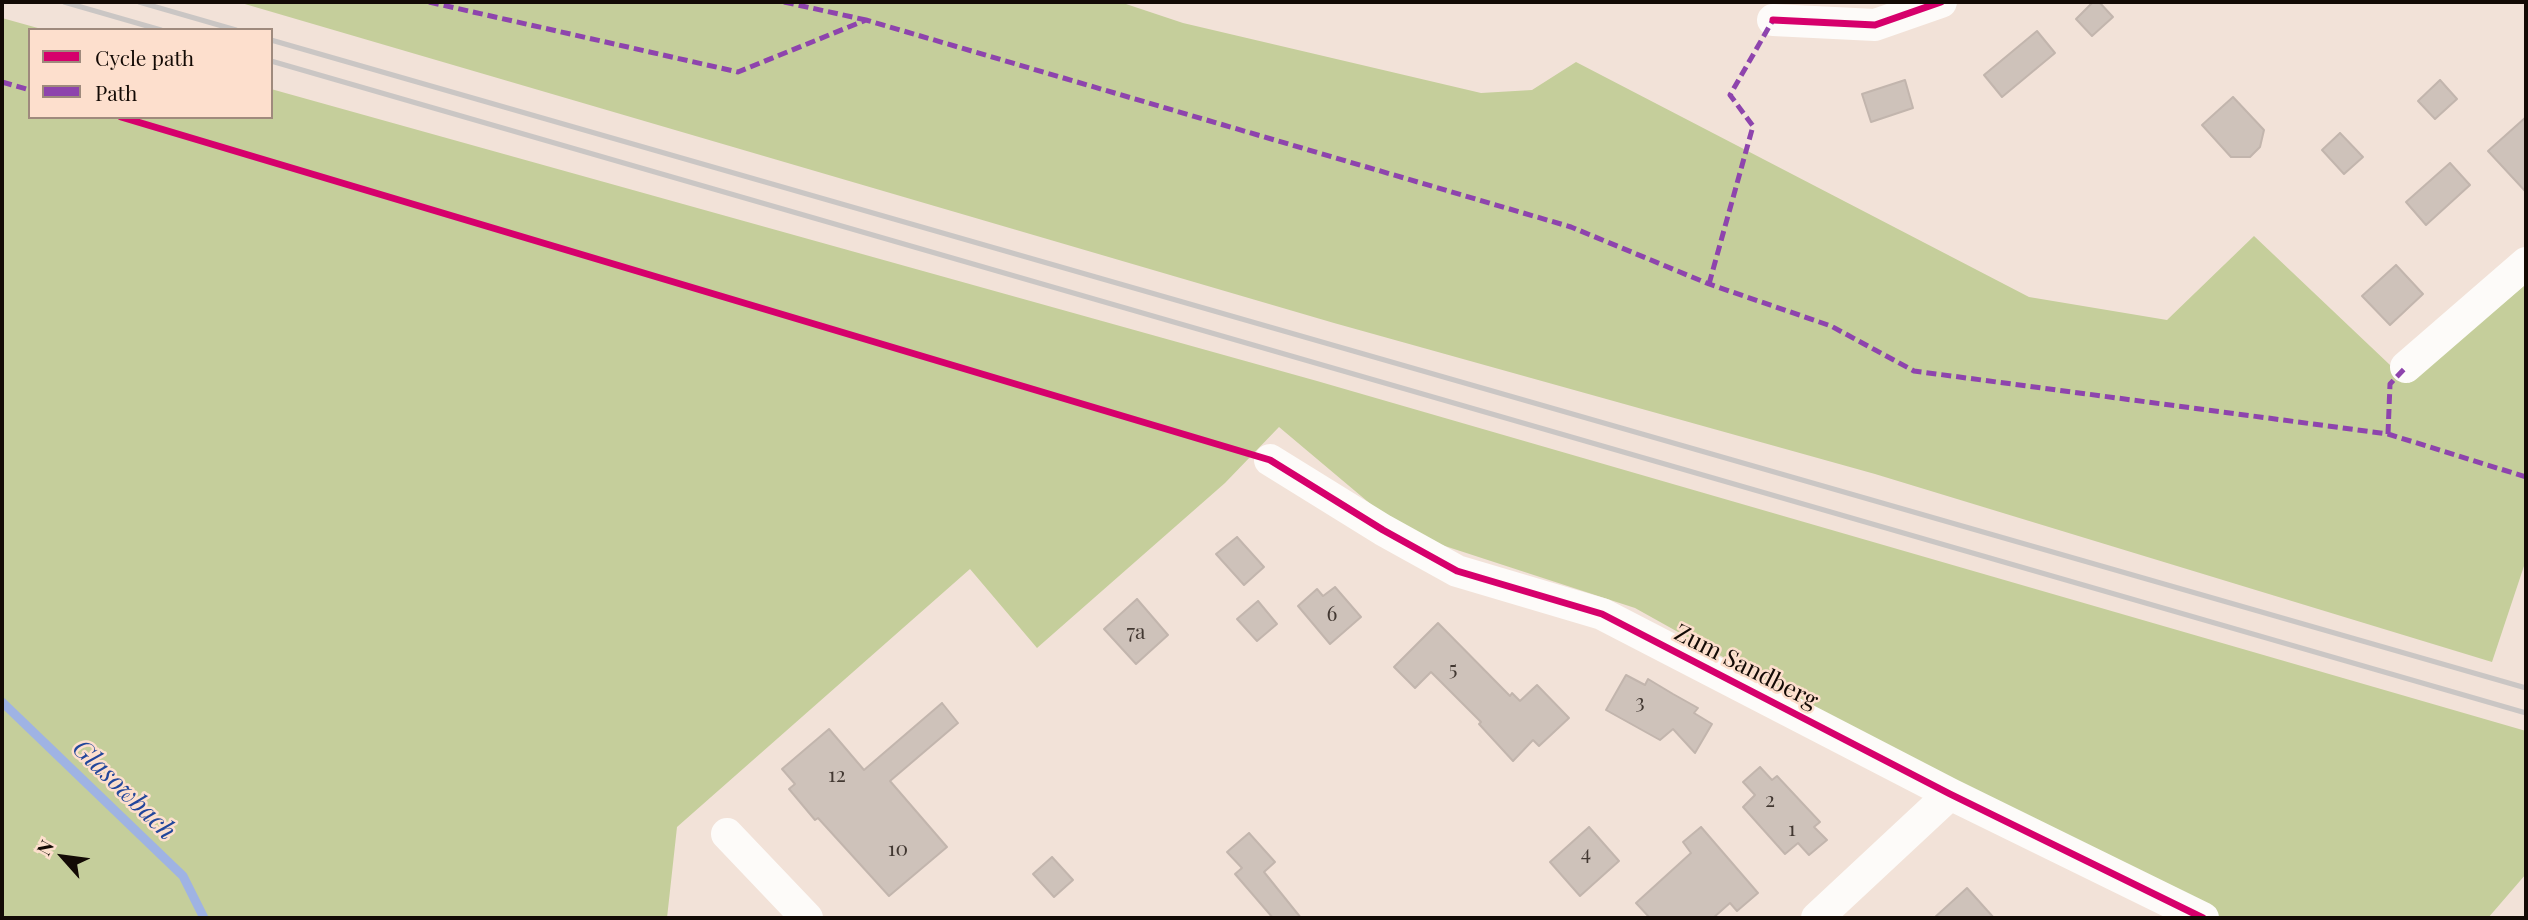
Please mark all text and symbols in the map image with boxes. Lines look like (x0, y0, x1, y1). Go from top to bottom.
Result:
legend (28, 28, 273, 119)
text: Cycle path (95, 43, 194, 71)
text: Path (95, 78, 137, 106)
house number: 6 (1327, 601, 1337, 627)
street label: Zum Sandberg (1669, 618, 1823, 716)
house number: 7a (1127, 619, 1145, 645)
house number: 5 (1449, 656, 1457, 682)
house number: 3 (1635, 689, 1645, 715)
water label: Glasowbach (66, 733, 182, 847)
house number: 12 (828, 762, 846, 788)
house number: 2 (1765, 787, 1775, 813)
house number: 1 (1788, 816, 1796, 842)
north arrow (28, 822, 98, 892)
text: N (30, 835, 59, 859)
house number: 10 (888, 836, 908, 862)
house number: 4 (1581, 840, 1591, 866)

